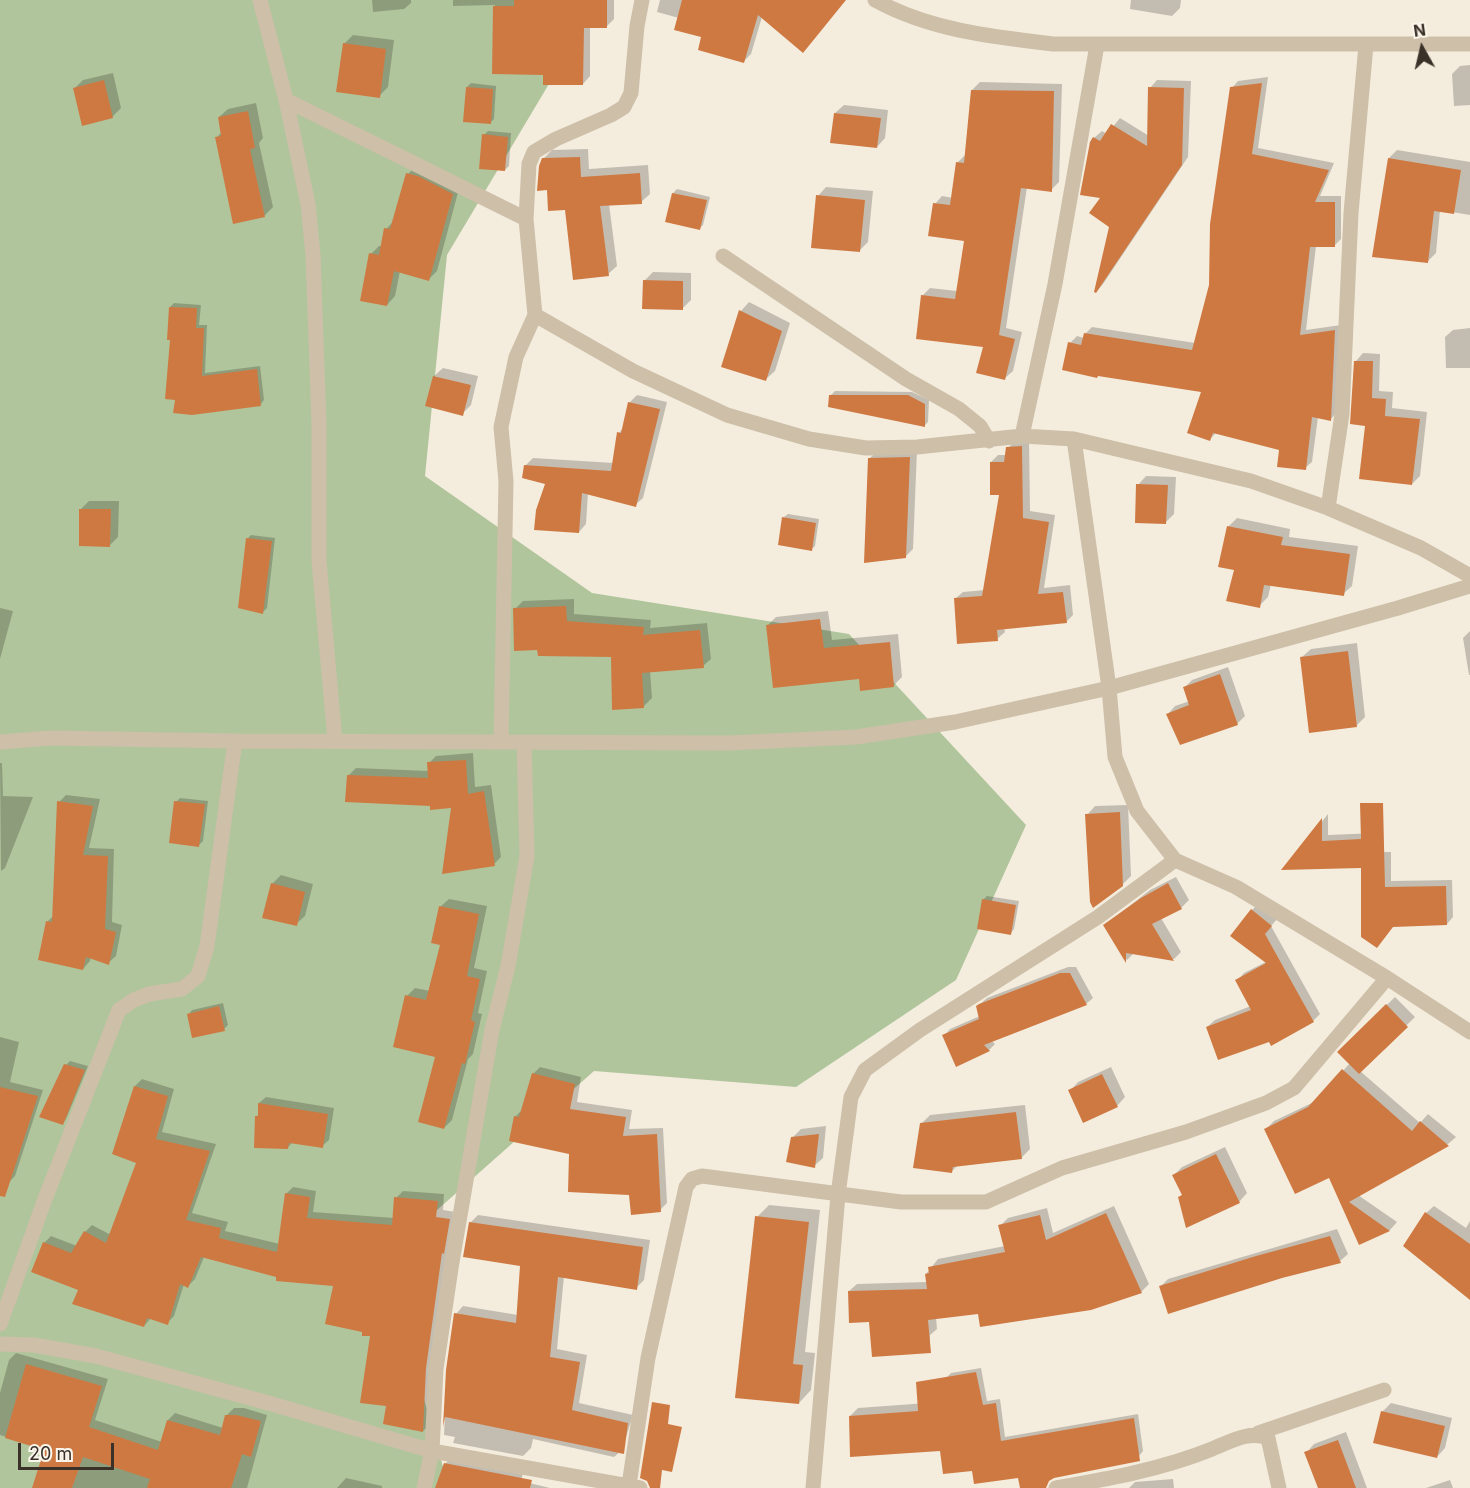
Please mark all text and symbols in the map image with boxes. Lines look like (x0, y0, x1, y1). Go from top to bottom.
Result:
north arrow (1392, 18, 1452, 78)
text: N (1412, 19, 1427, 41)
scale bar (21, 1431, 117, 1469)
text: 20 m (29, 1443, 72, 1464)

